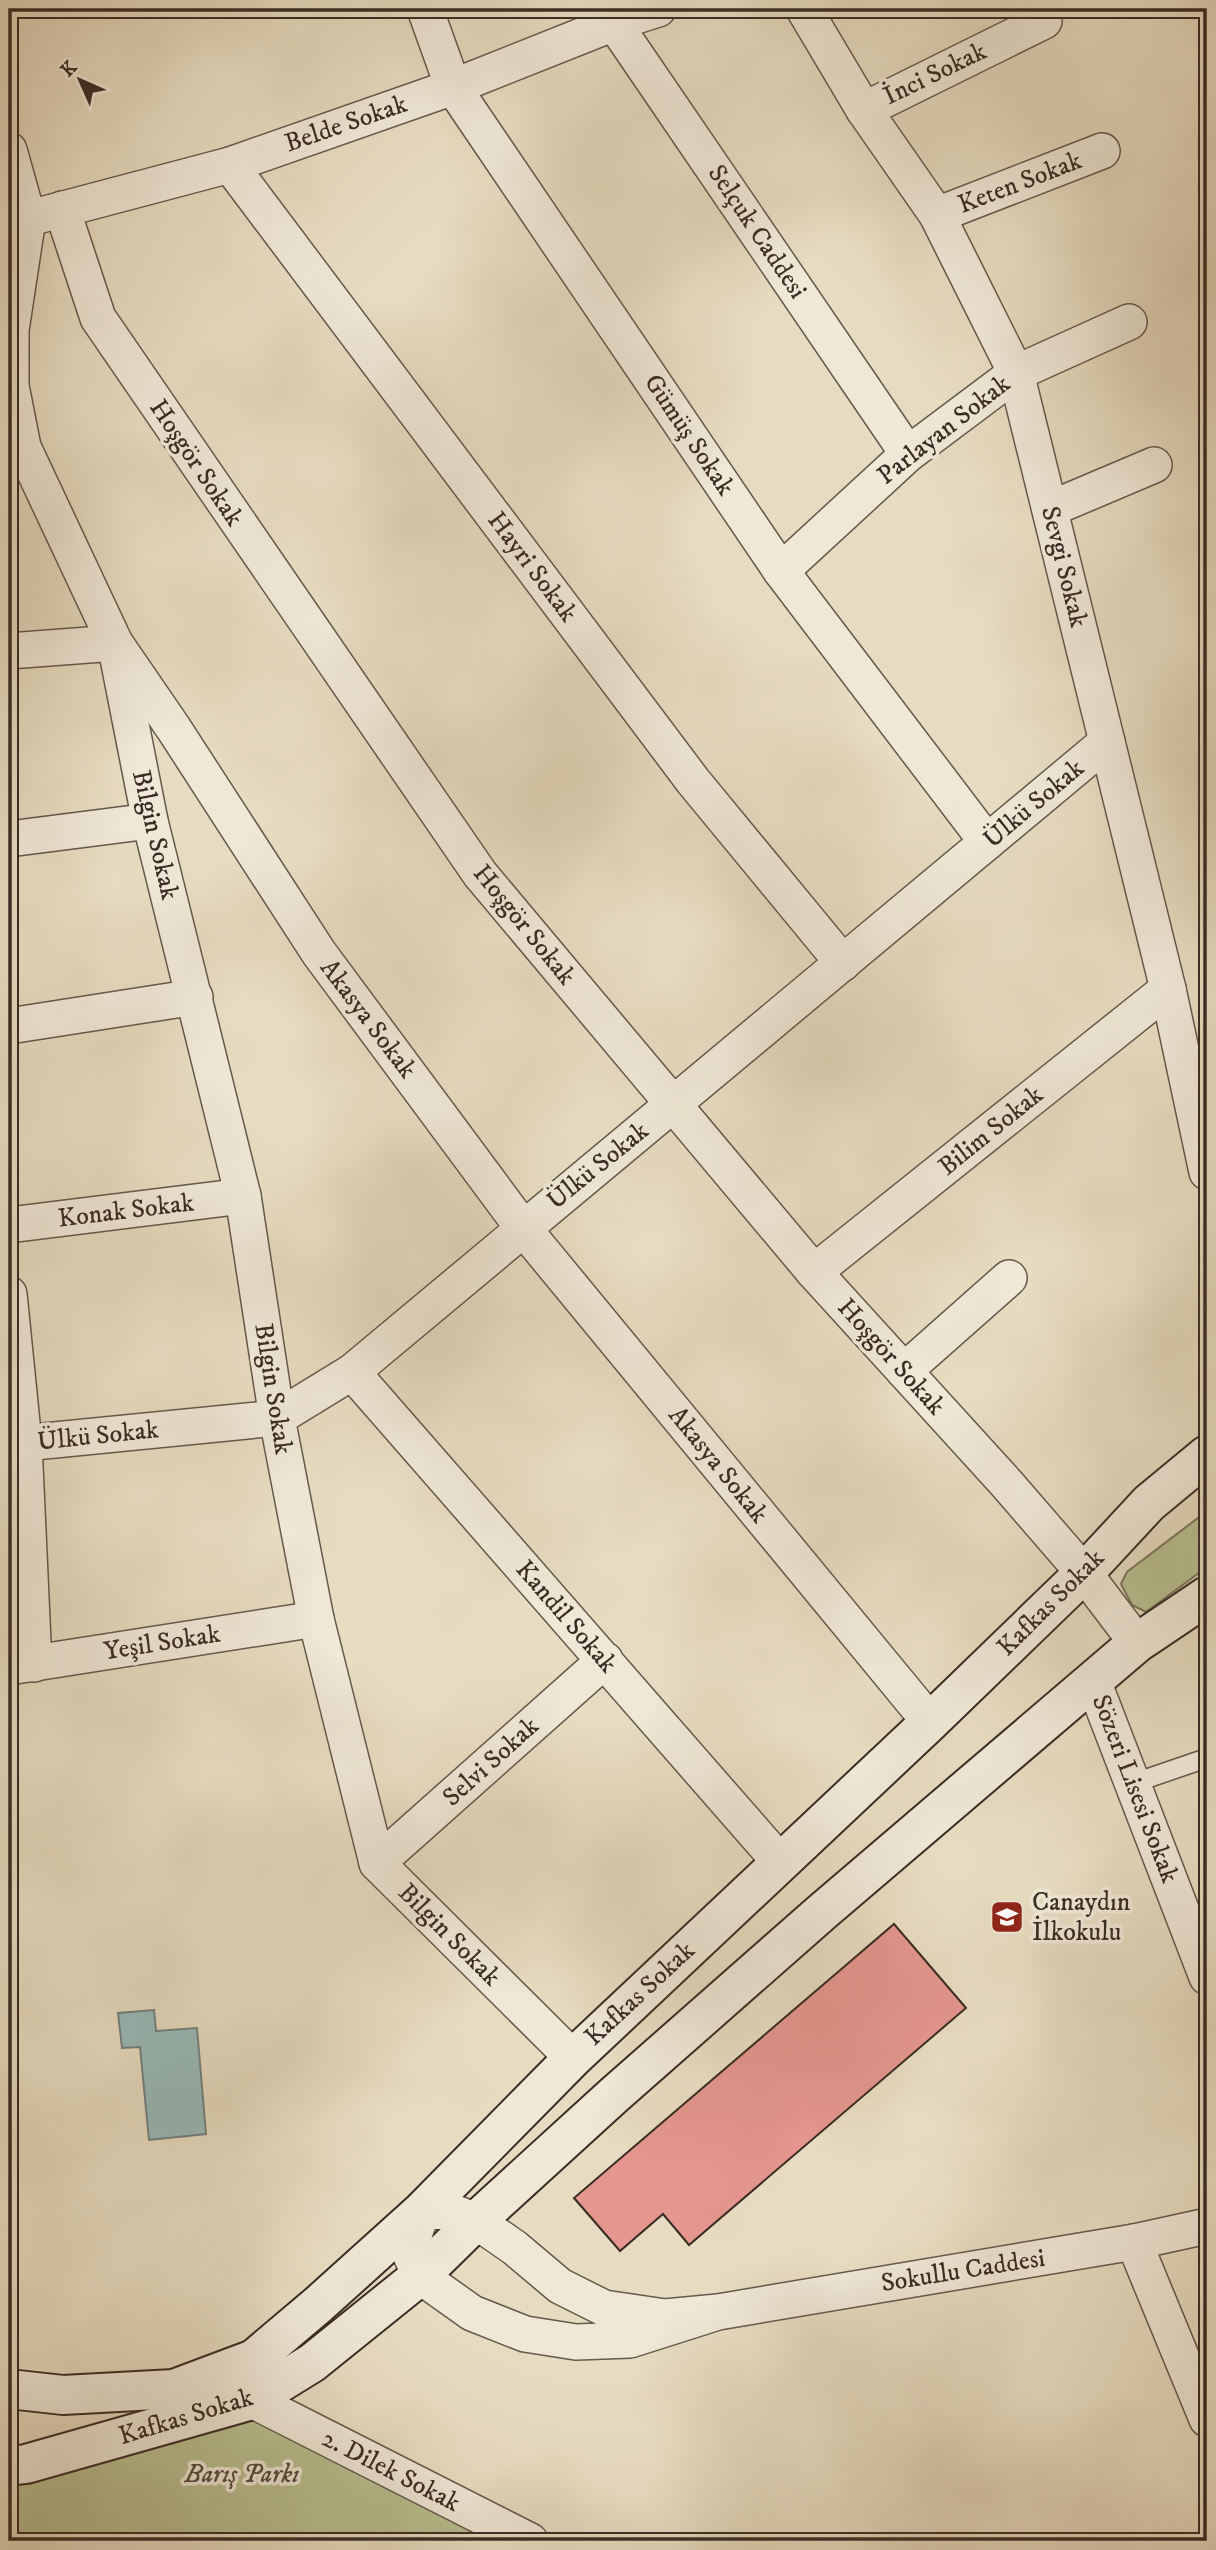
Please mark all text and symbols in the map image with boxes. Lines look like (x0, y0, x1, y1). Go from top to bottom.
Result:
street label: İnci Sokak (878, 34, 992, 113)
north arrow (46, 46, 116, 116)
text: K (56, 56, 82, 82)
street label: Belde Sokak (280, 88, 412, 160)
street label: Keten Sokak (953, 144, 1087, 222)
street label: Selçuk Caddesi (700, 159, 814, 305)
street label: Gümüş Sokak (636, 368, 742, 502)
street label: Parlayan Sokak (871, 368, 1017, 492)
street label: Hoşgör Sokak (141, 393, 251, 533)
street label: Sevgi Sokak (1033, 503, 1095, 631)
street label: Hayri Sokak (480, 505, 584, 629)
street label: Ülkü Sokak (977, 752, 1091, 856)
street label: Bilgin Sokak (124, 767, 186, 903)
street label: Hoşgör Sokak (465, 858, 583, 992)
street label: Akasya Sokak (312, 953, 424, 1085)
street label: Bilim Sokak (932, 1079, 1050, 1183)
street label: Ülkü Sokak (540, 1115, 656, 1217)
street label: Konak Sokak (56, 1186, 196, 1236)
street label: Hoşgör Sokak (830, 1292, 952, 1422)
street label: Bilgin Sokak (246, 1321, 300, 1457)
street label: Akasya Sokak (661, 1400, 775, 1530)
street label: Ülkü Sokak (36, 1413, 160, 1459)
street label: Kafkas Sokak (990, 1542, 1112, 1664)
street label: Kandil Sokak (508, 1554, 624, 1680)
street label: Yeşil Sokak (101, 1618, 223, 1668)
street label: Sözeri Lisesi Sokak (1084, 1690, 1186, 1888)
street label: Selvi Sokak (436, 1710, 546, 1814)
street label: Bilgin Sokak (391, 1877, 508, 1994)
place label: Canaydın İlkokulu (1032, 1886, 1131, 1949)
school or university icon: Canaydın İlkokulu (988, 1898, 1026, 1936)
street label: Kafkas Sokak (578, 1935, 702, 2053)
street label: Sokullu Caddesi (879, 2242, 1047, 2300)
street label: Kafkas Sokak (115, 2381, 257, 2453)
street label: 2. Dilek Sokak (316, 2422, 466, 2520)
park label: Barış Parkı (184, 2458, 299, 2491)

